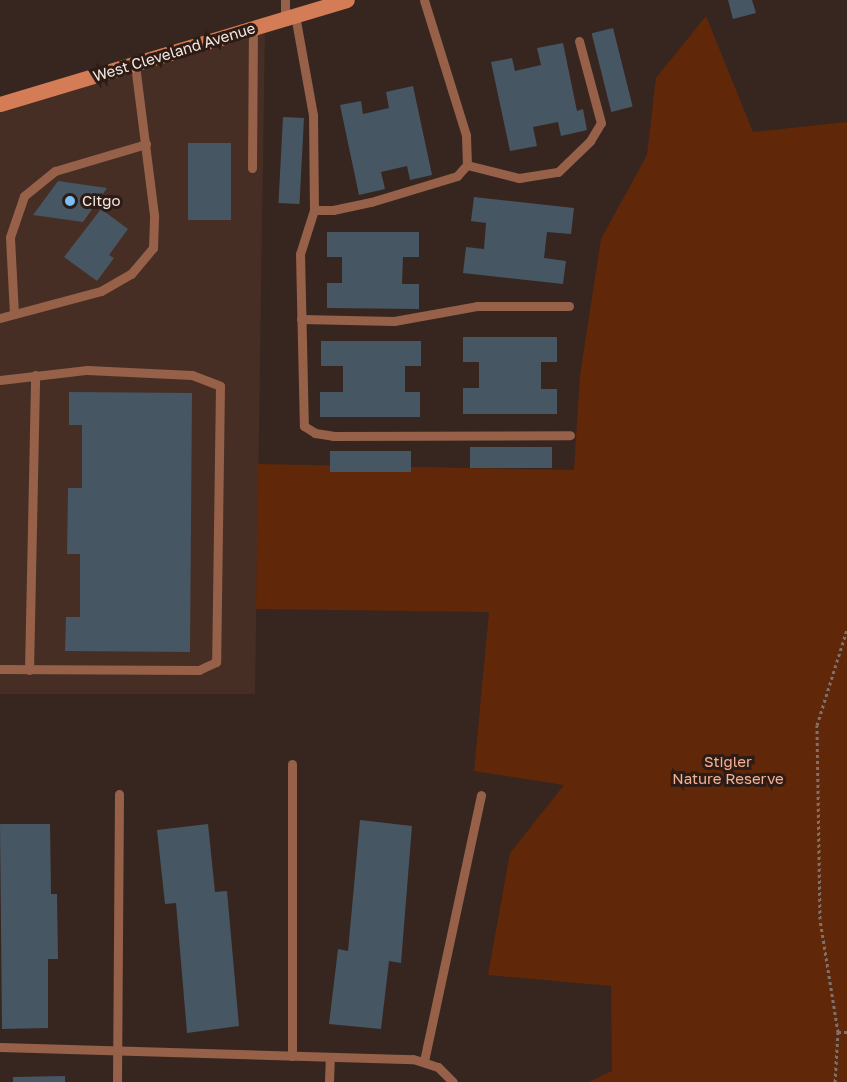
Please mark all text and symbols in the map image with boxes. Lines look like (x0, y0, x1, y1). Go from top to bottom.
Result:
street label: West Cleveland Avenue (91, 19, 257, 85)
place label: Citgo (82, 192, 120, 210)
marker: Citgo (63, 194, 77, 208)
park label: Stigler Nature Reserve (672, 752, 784, 787)

